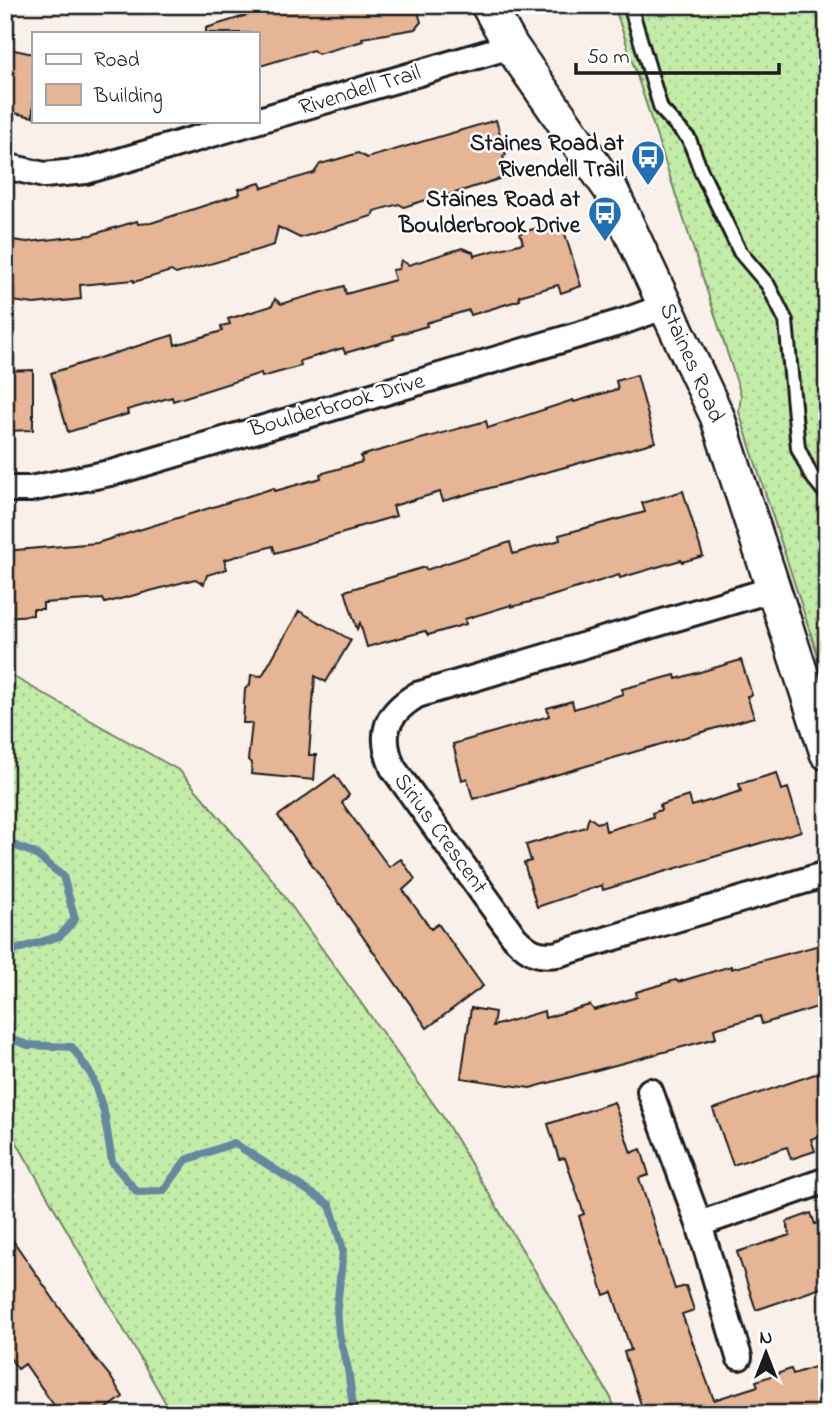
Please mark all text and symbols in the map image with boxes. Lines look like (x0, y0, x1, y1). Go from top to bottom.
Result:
legend (32, 32, 259, 122)
scale bar (576, 32, 780, 76)
text: 50 m (587, 43, 630, 73)
text: Road (94, 46, 140, 76)
street label: Rivendell Trail (295, 57, 425, 125)
text: Building (93, 82, 163, 114)
place label: Staines Road at Rivendell Trail (470, 128, 624, 187)
bus stop icon: Staines Road at Rivendell Trail (629, 138, 667, 187)
place label: Staines Road at Boulderbrook Drive (398, 184, 581, 243)
bus stop icon: Staines Road at Boulderbrook Drive (586, 194, 624, 243)
street label: Staines Road (650, 298, 732, 428)
street label: Boulderbrook Drive (244, 365, 429, 447)
street label: Sirius Crescent (385, 767, 495, 901)
north arrow (730, 1318, 800, 1388)
text: N (760, 1325, 773, 1352)

